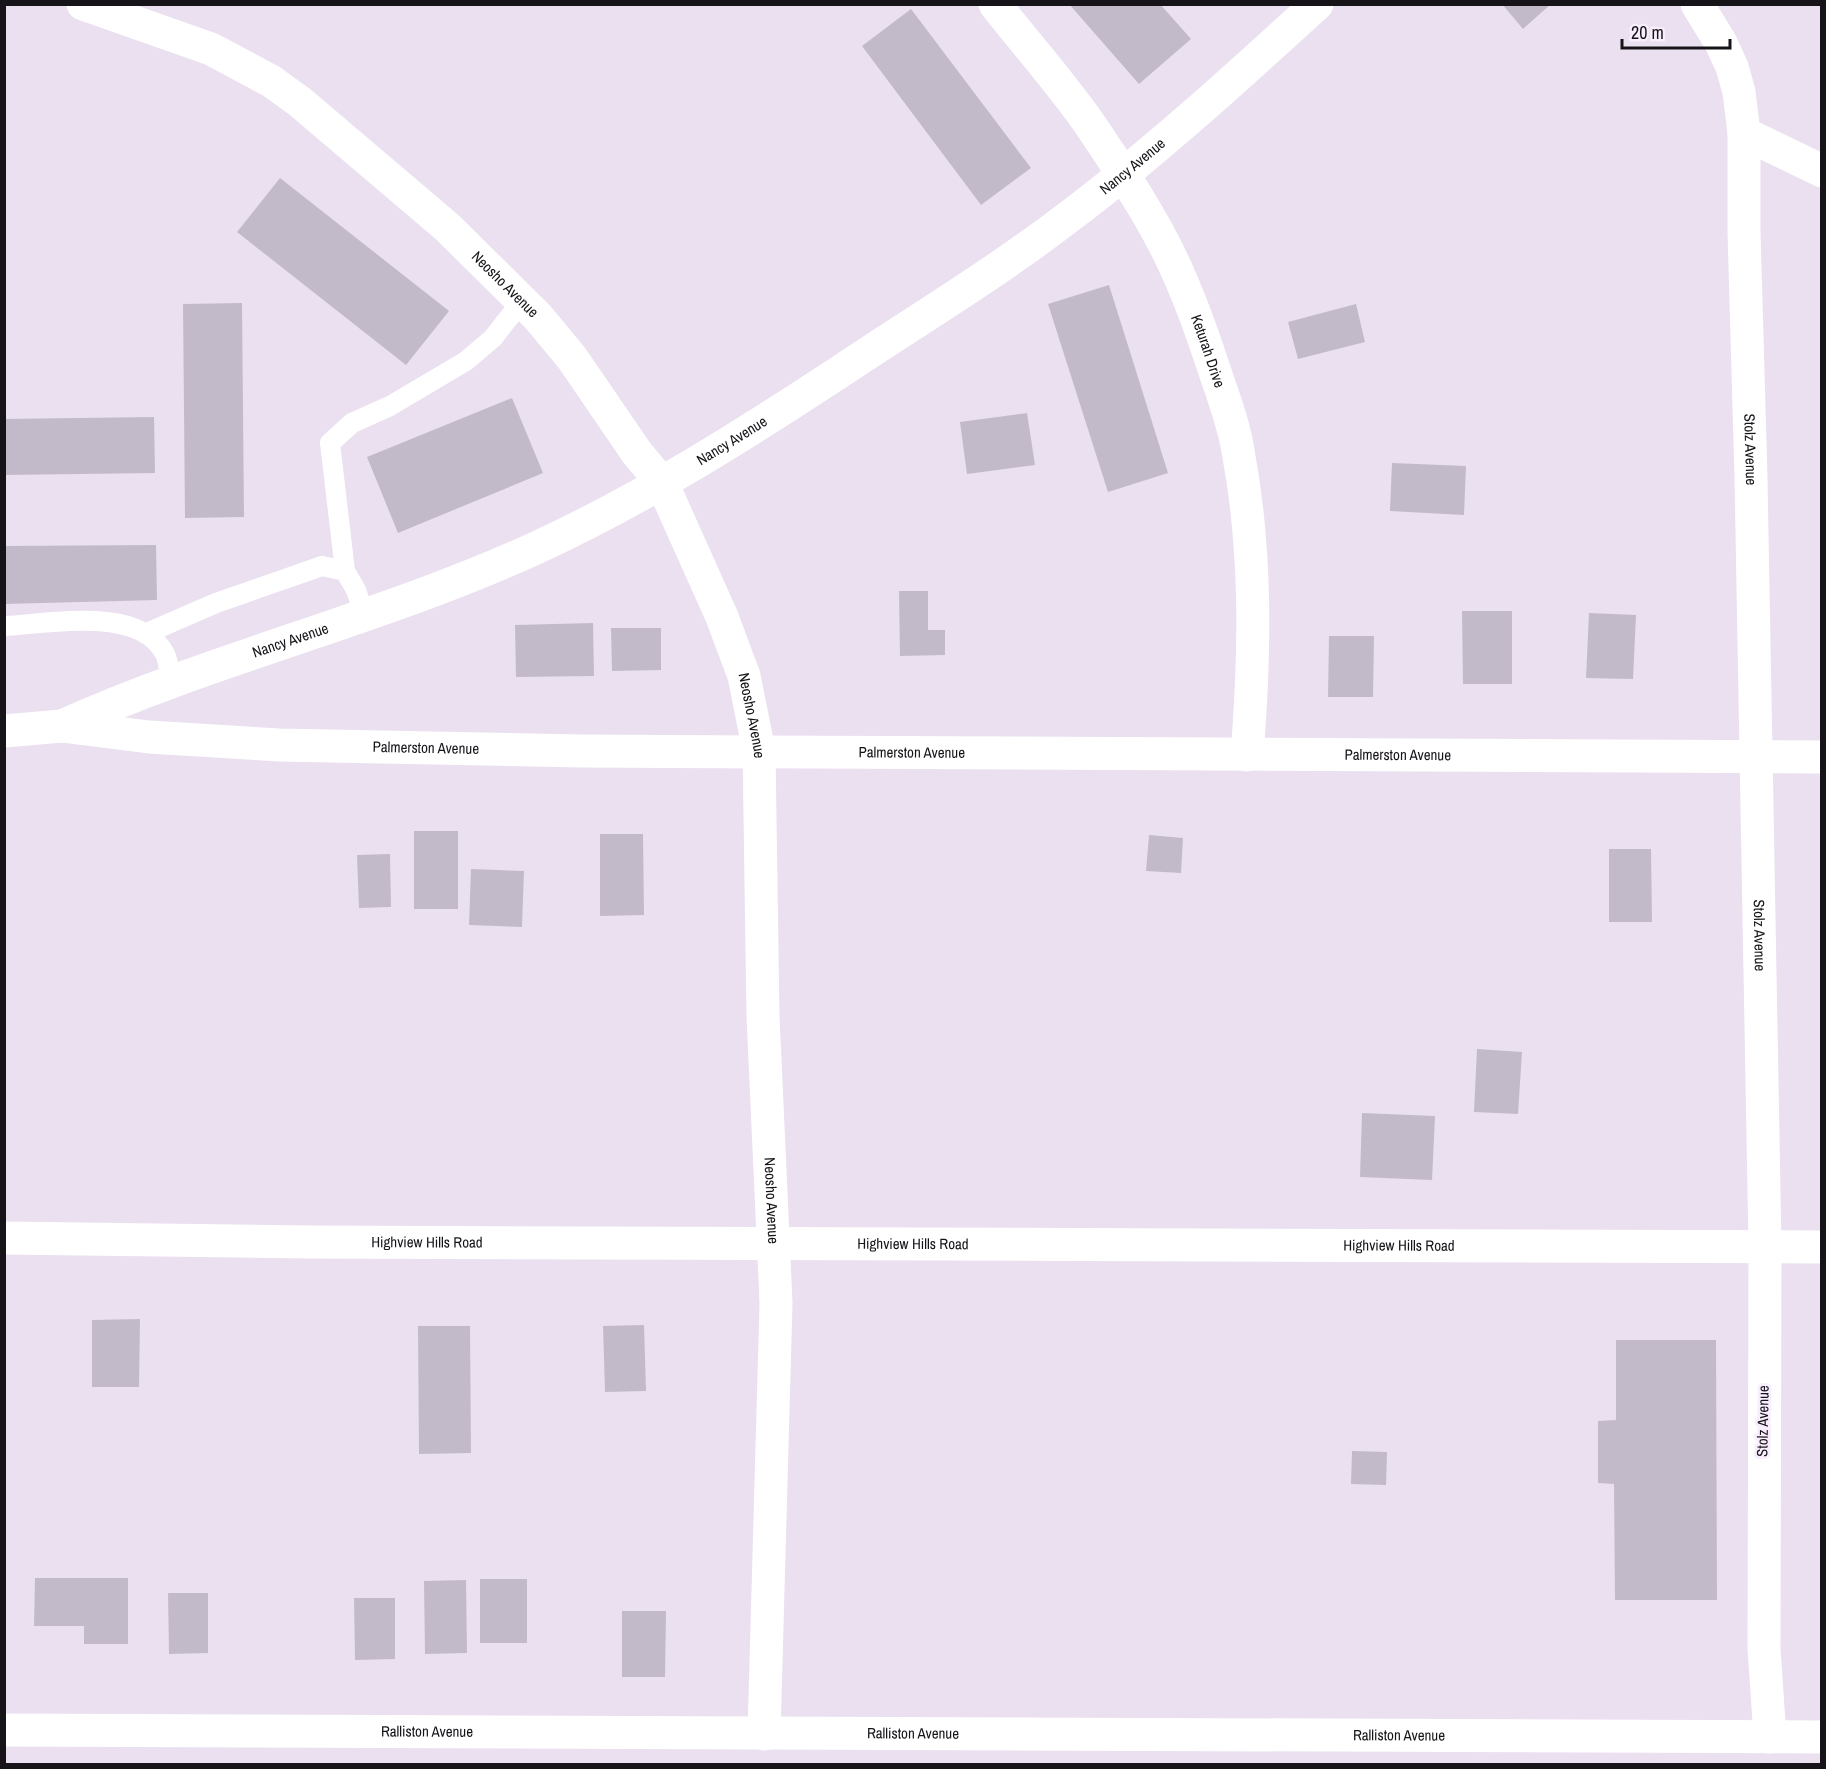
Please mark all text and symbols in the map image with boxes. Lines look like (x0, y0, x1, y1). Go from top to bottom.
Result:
scale bar (1622, 12, 1730, 50)
text: 20 m (1631, 20, 1664, 45)
street label: Nancy Avenue (1095, 133, 1170, 199)
street label: Neosho Avenue (467, 246, 544, 322)
street label: Keturah Drive (1186, 311, 1231, 390)
street label: Nancy Avenue (692, 410, 771, 470)
street label: Stolz Avenue (1739, 413, 1762, 486)
street label: Nancy Avenue (249, 617, 331, 663)
street label: Neosho Avenue (734, 671, 770, 759)
street label: Palmerston Avenue (372, 736, 479, 759)
street label: Palmerston Avenue (858, 741, 965, 763)
street label: Palmerston Avenue (1344, 744, 1451, 765)
street label: Stolz Avenue (1749, 899, 1771, 972)
street label: Neosho Avenue (759, 1157, 784, 1245)
street label: Highview Hills Road (371, 1231, 483, 1253)
street label: Highview Hills Road (857, 1233, 969, 1254)
street label: Highview Hills Road (1343, 1234, 1455, 1256)
street label: Stolz Avenue (1751, 1385, 1774, 1457)
street label: Ralliston Avenue (381, 1720, 473, 1742)
street label: Ralliston Avenue (867, 1722, 959, 1744)
street label: Ralliston Avenue (1353, 1724, 1445, 1746)

